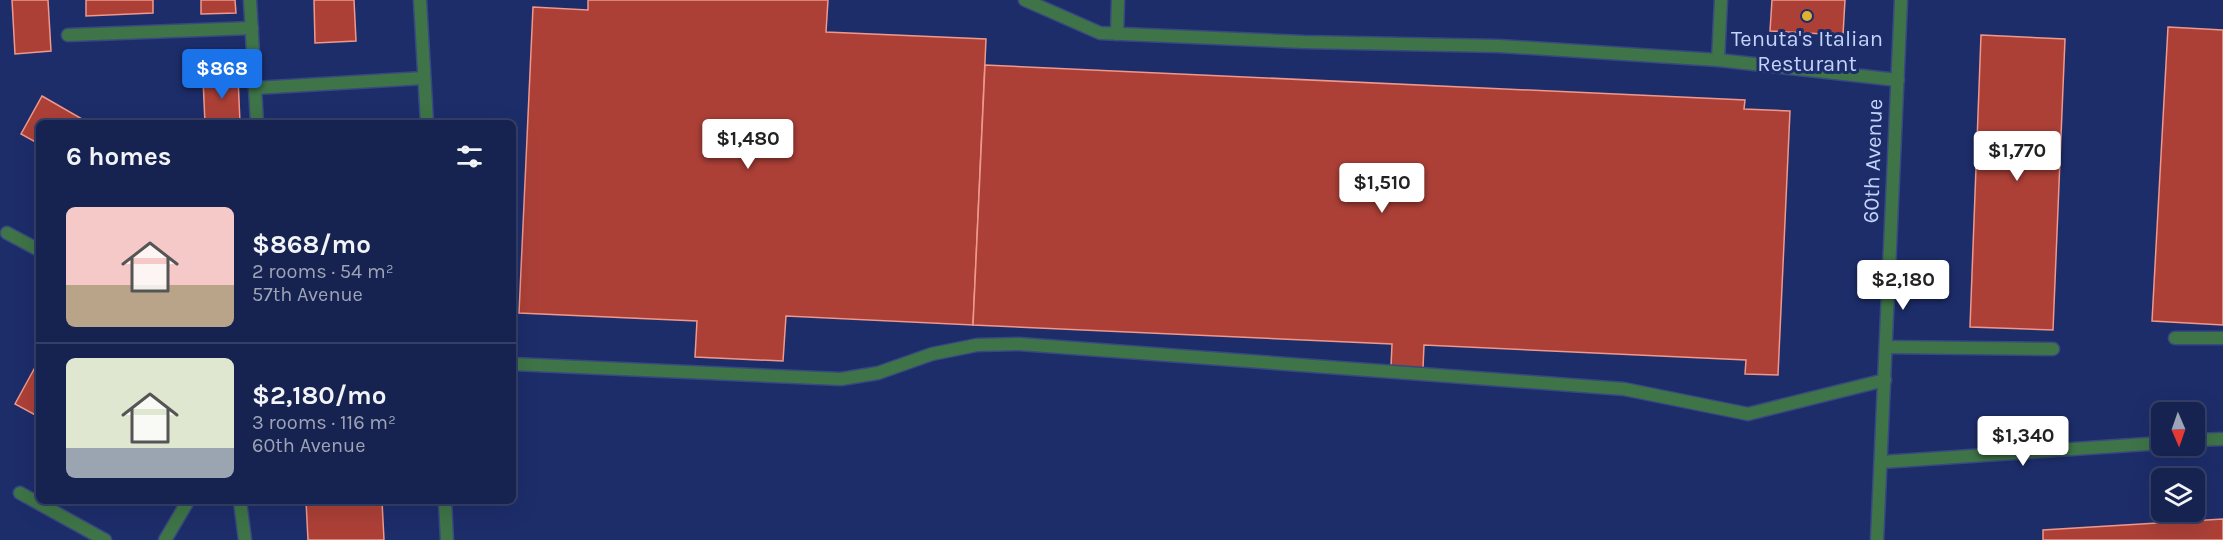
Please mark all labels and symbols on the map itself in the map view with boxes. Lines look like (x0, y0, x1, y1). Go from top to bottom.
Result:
marker: Tenuta's Italian Resturant (1800, 9, 1814, 23)
place label: Tenuta's Italian Resturant (1731, 26, 1883, 77)
pin: $868 (186, 49, 258, 100)
street label: 60th Avenue (1858, 98, 1888, 224)
pin: $1,480 (699, 119, 797, 170)
pin: $1,770 (1968, 131, 2066, 182)
pin: $1,510 (1333, 163, 1431, 214)
pin: $2,180 (1854, 260, 1952, 311)
north arrow (2151, 402, 2205, 456)
pin: $1,340 (1974, 416, 2072, 467)

